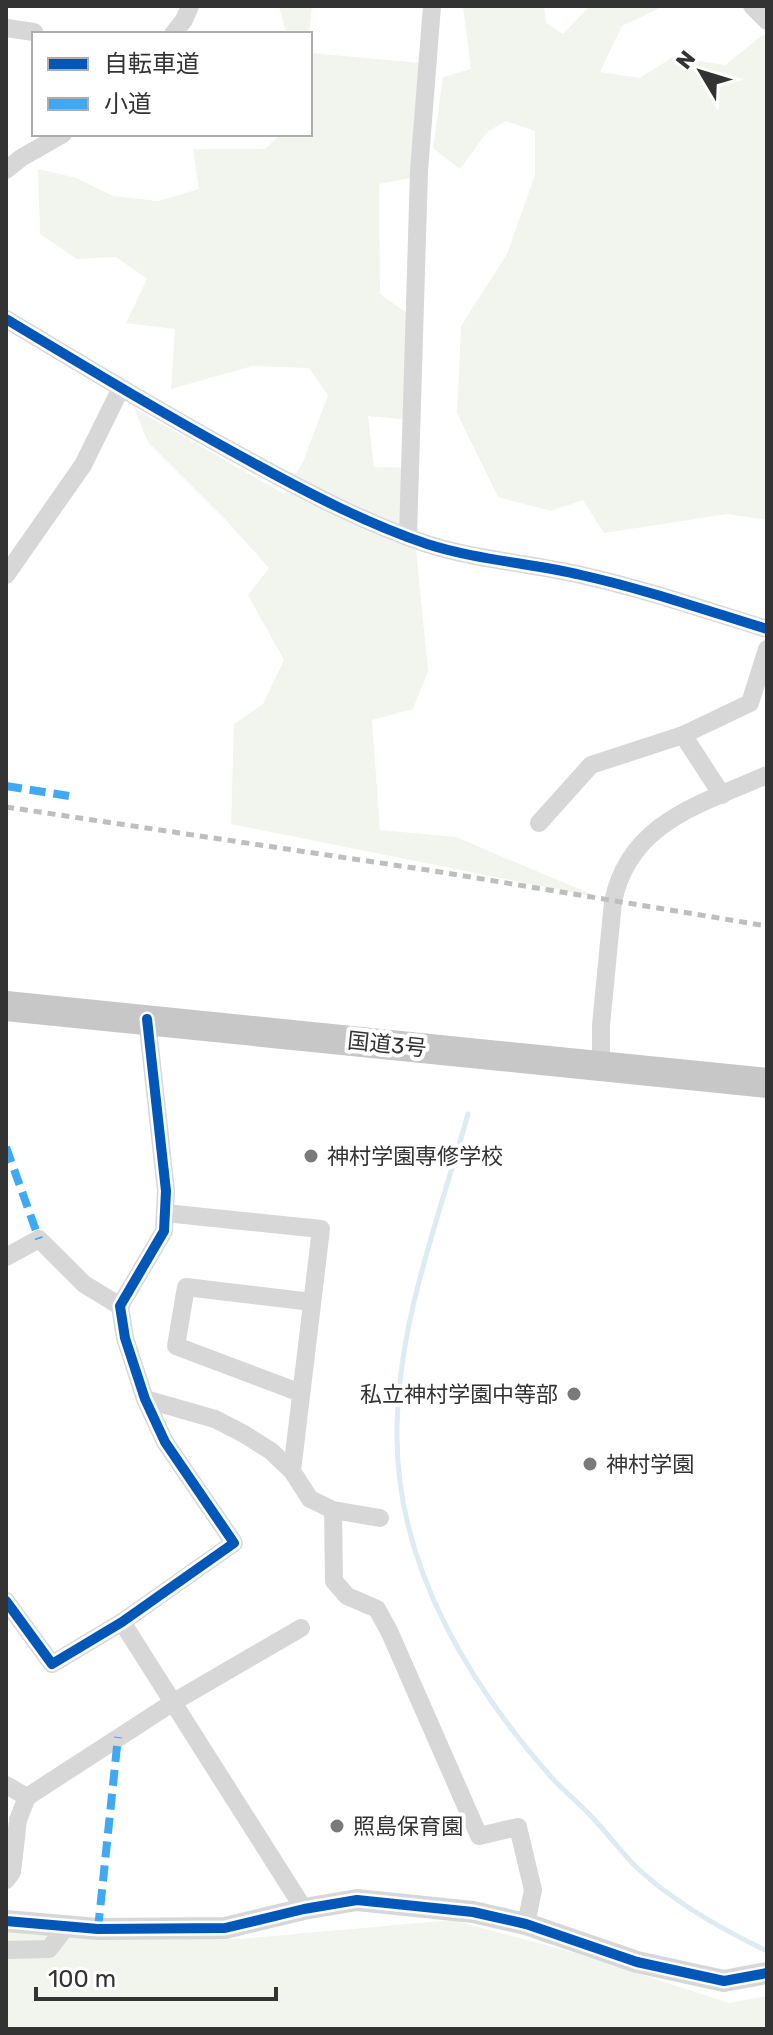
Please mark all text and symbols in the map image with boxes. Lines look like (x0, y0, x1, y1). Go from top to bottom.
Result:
legend (32, 32, 312, 136)
north arrow (661, 32, 741, 112)
text: N (670, 45, 701, 75)
text: 自転車道 (104, 50, 200, 78)
text: 小道 (104, 90, 152, 118)
street label: 国道3号 (346, 1027, 428, 1062)
place label: 神村学園専修学校 (327, 1143, 503, 1170)
marker: 神村学園専修学校 (302, 1147, 320, 1165)
place label: 私立神村学園中等部 (360, 1381, 558, 1408)
marker: 私立神村学園中等部 (565, 1385, 583, 1403)
place label: 神村学園 (606, 1451, 694, 1478)
marker: 神村学園 (581, 1455, 599, 1473)
place label: 照島保育園 (353, 1813, 463, 1840)
marker: 照島保育園 (328, 1817, 346, 1835)
scale bar (36, 1951, 276, 2001)
text: 100 m (48, 1965, 116, 1993)

